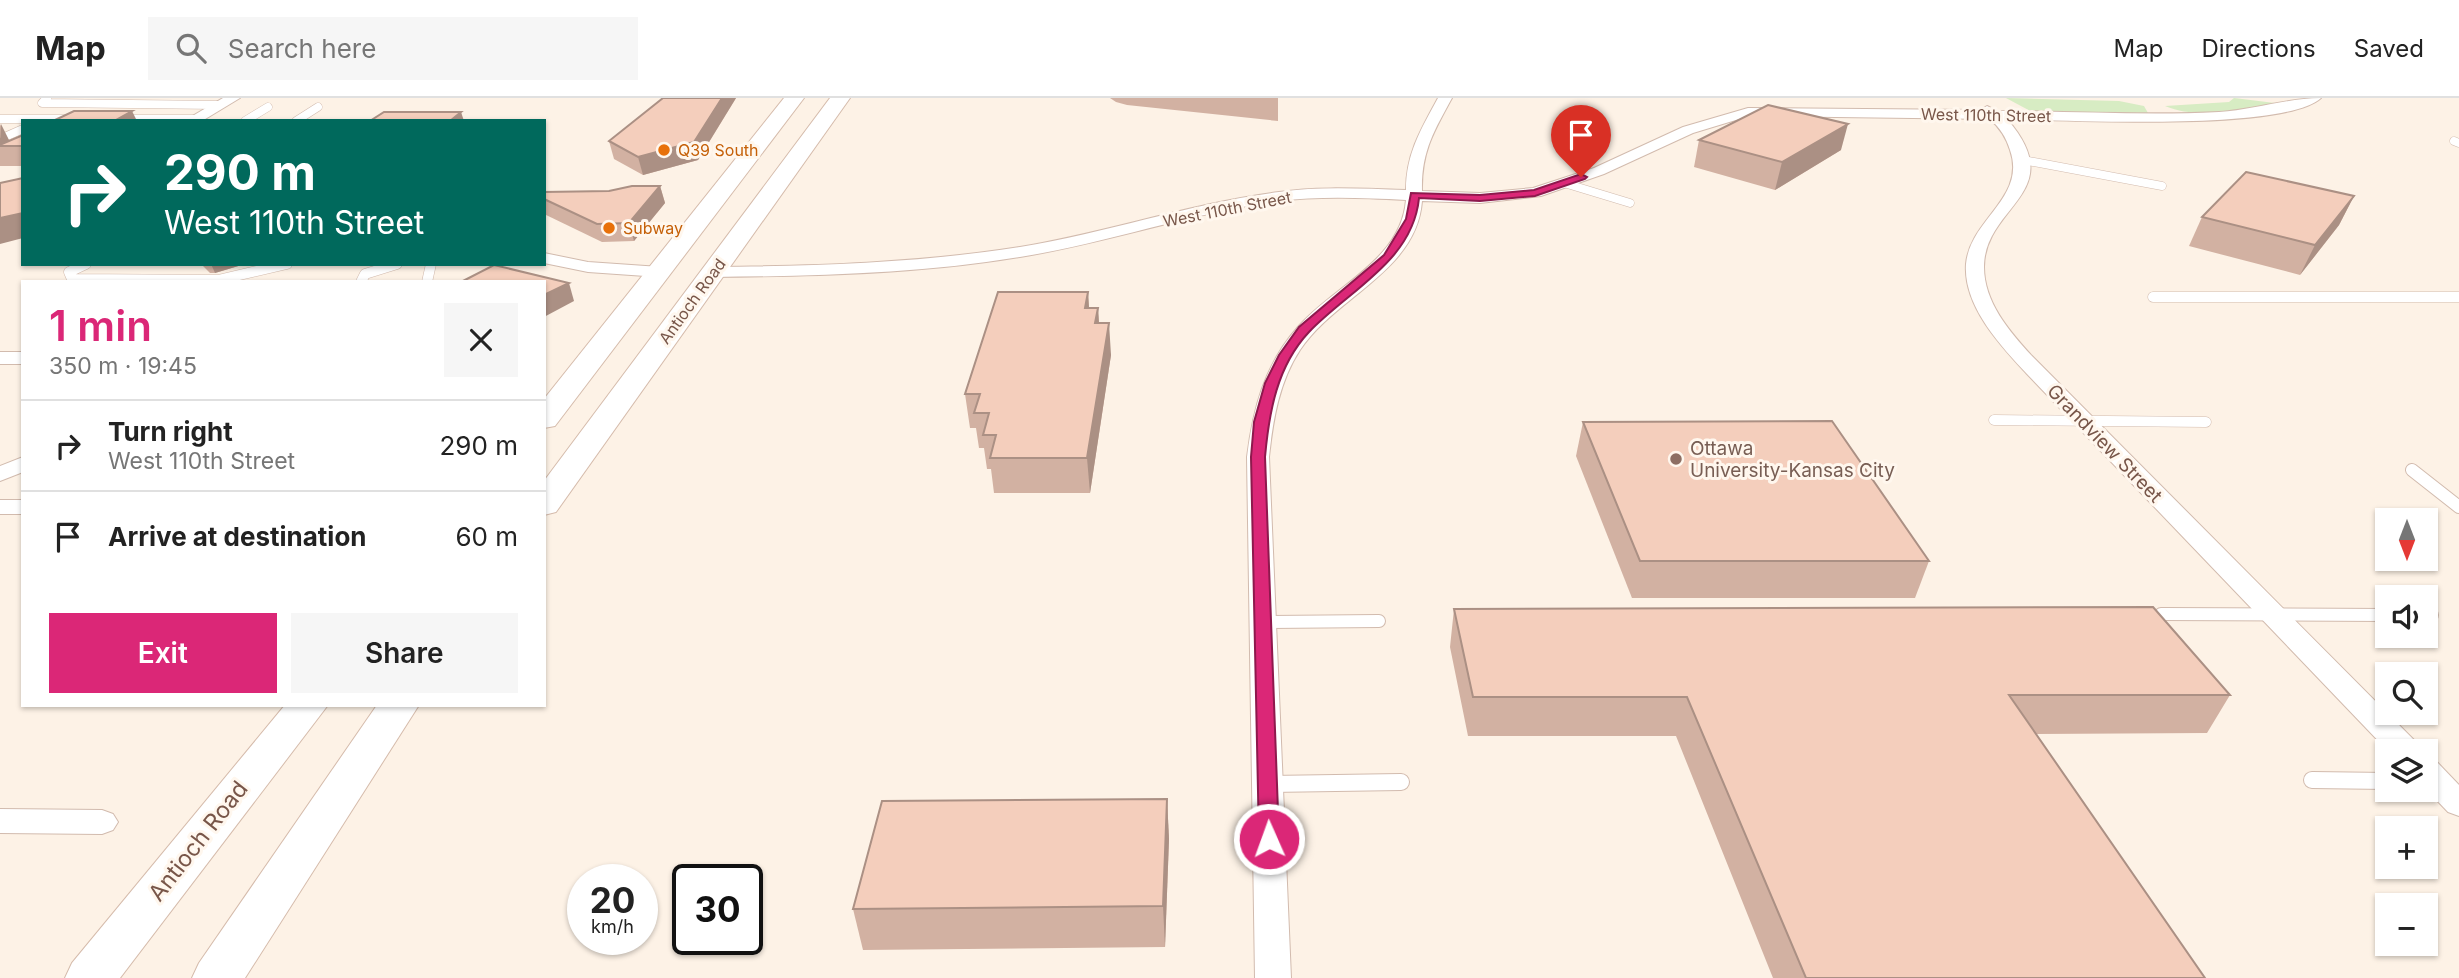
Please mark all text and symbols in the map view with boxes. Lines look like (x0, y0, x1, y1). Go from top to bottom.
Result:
search box (148, 17, 638, 80)
text: Map (35, 28, 106, 68)
icon: search (172, 29, 210, 67)
text: Search here (228, 33, 376, 64)
text: Map (2114, 34, 2163, 63)
text: Directions (2201, 34, 2316, 63)
text: Saved (2354, 34, 2424, 63)
street label: West 110th Street (1921, 104, 2051, 126)
pin (1551, 105, 1611, 177)
icon: arrive (1562, 116, 1600, 154)
place label: Q39 South (678, 140, 759, 160)
marker: Q39 South (656, 142, 672, 158)
text: 290 m (164, 143, 316, 202)
icon: right (49, 147, 140, 238)
street label: West 110th Street (1161, 187, 1293, 231)
text: West 110th Street (164, 203, 424, 242)
place label: Subway (623, 218, 683, 238)
marker: Subway (601, 220, 617, 236)
street label: Antioch Road (654, 254, 730, 348)
text: 1 min (49, 300, 152, 351)
button: close (444, 303, 518, 377)
text: 350 m · 19:45 (49, 352, 197, 380)
street label: Grandview Street (2042, 379, 2167, 507)
text: Turn right (108, 416, 233, 447)
icon: right (49, 427, 87, 465)
text: 290 m (440, 430, 518, 461)
place label: Ottawa University-Kansas City (1690, 437, 1895, 482)
text: West 110th Street (108, 447, 295, 475)
marker: Ottawa University-Kansas City (1668, 451, 1684, 467)
north arrow (2375, 508, 2438, 570)
map controls (2375, 508, 2438, 956)
icon: arrive (49, 518, 87, 556)
text: Arrive at destination (108, 521, 367, 552)
text: 60 m (455, 521, 518, 552)
button: sound (2375, 585, 2438, 648)
button: Exit (49, 613, 277, 693)
button: Share (291, 613, 518, 693)
button: search (2375, 662, 2438, 725)
button: layers (2375, 739, 2438, 802)
street label: Antioch Road (142, 775, 254, 907)
position arrow (1232, 802, 1306, 876)
button: + (2375, 816, 2438, 879)
speed limit sign: 30 (672, 864, 763, 955)
text: 20 (590, 879, 635, 921)
button: − (2375, 893, 2438, 956)
text: km/h (591, 916, 634, 937)

